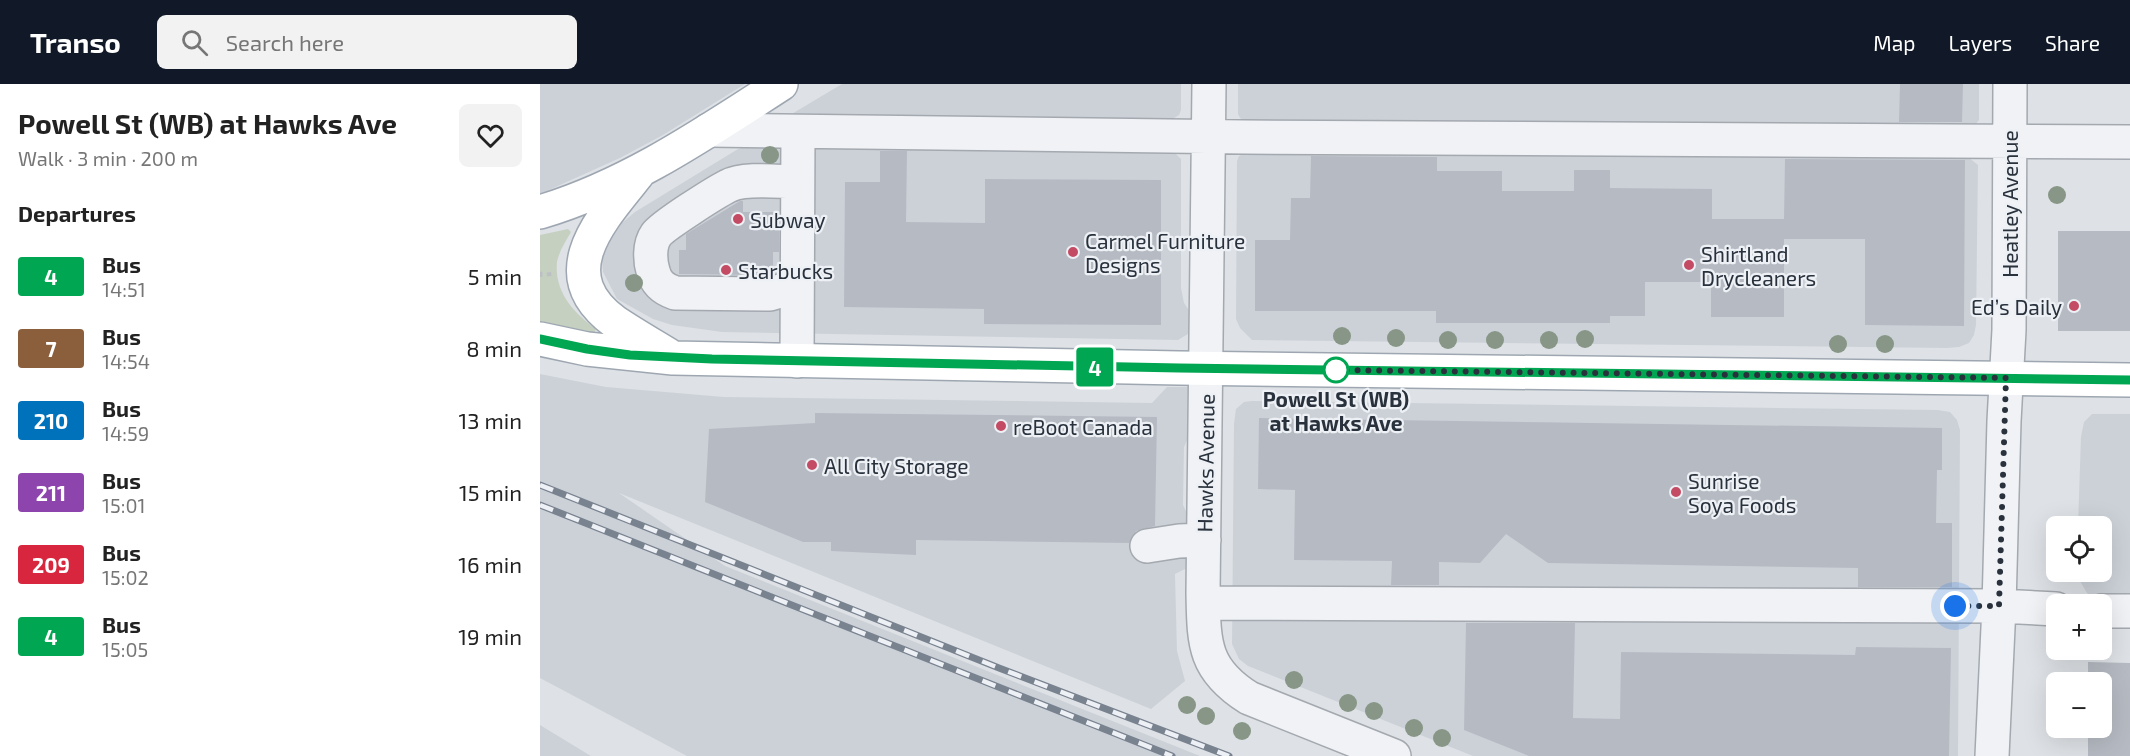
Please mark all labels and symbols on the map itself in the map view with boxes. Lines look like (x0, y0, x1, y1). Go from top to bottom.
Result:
street label: Heatley Avenue (1997, 130, 2022, 278)
place label: Subway (750, 207, 826, 232)
marker: Subway (731, 212, 745, 226)
place label: Carmel Furniture Designs (1085, 228, 1245, 277)
place label: Shirtland Drycleaners (1701, 241, 1816, 290)
marker: Carmel Furniture Designs (1066, 245, 1080, 259)
place label: Starbucks (738, 258, 833, 283)
marker: Shirtland Drycleaners (1682, 258, 1696, 272)
marker: Starbucks (719, 263, 733, 277)
place label: Ed’s Daily (1971, 294, 2062, 319)
marker: Ed’s Daily (2067, 299, 2081, 313)
line badge: 4 (1076, 348, 1114, 386)
marker: Powell St (WB) at Hawks Ave (1323, 357, 1349, 383)
place label: Powell St (WB) at Hawks Ave (1263, 386, 1409, 435)
street label: Hawks Avenue (1191, 393, 1219, 533)
place label: reBoot Canada (1013, 414, 1153, 439)
marker: reBoot Canada (994, 419, 1008, 433)
place label: All City Storage (824, 453, 969, 478)
marker: All City Storage (805, 458, 819, 472)
place label: Sunrise Soya Foods (1688, 468, 1796, 517)
marker: Sunrise Soya Foods (1669, 485, 1683, 499)
your location (1940, 591, 1970, 621)

